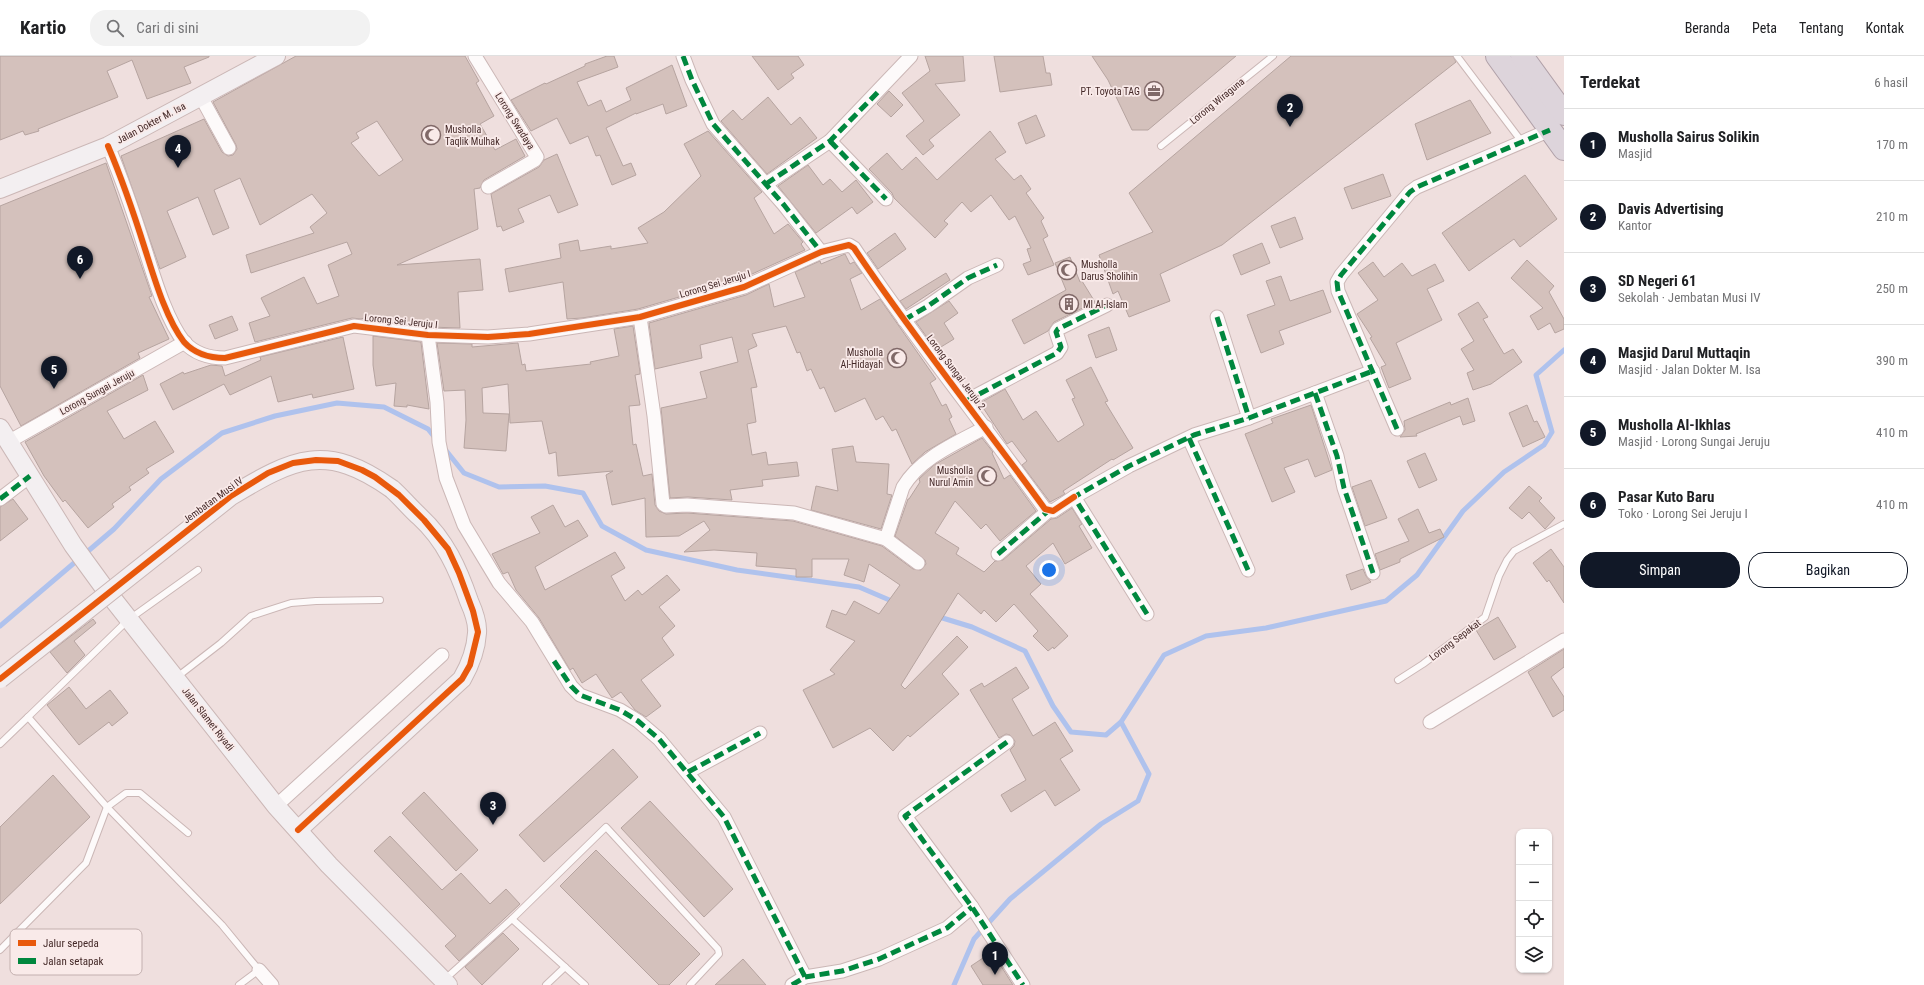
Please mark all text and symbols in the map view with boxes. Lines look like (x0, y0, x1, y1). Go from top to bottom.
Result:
search box (90, 10, 370, 46)
text: Kartio (20, 16, 66, 39)
icon: search (104, 17, 126, 39)
text: Cari di sini (136, 19, 199, 37)
text: Beranda (1685, 20, 1730, 36)
text: Peta (1752, 20, 1777, 36)
text: Tentang (1799, 20, 1844, 36)
text: Kontak (1866, 20, 1904, 36)
text: Terdekat (1580, 72, 1640, 92)
text: 6 hasil (1874, 75, 1908, 90)
street label: Lorong Wiraguna (1188, 76, 1247, 126)
office icon: PT. Toyota TAG (1143, 80, 1165, 102)
place label: PT. Toyota TAG (1081, 86, 1140, 97)
street label: Lorong Swadaya (493, 91, 537, 152)
pin: 2 (1277, 94, 1303, 127)
street label: Jalan Dokter M. Isa (115, 100, 187, 146)
mosque icon: Musholla Taqlik Mulhak (420, 124, 442, 146)
place label: Musholla Taqlik Mulhak (445, 124, 500, 147)
text: Musholla Sairus Solikin (1618, 128, 1760, 146)
pin: 4 (165, 135, 191, 168)
text: 1 (1590, 137, 1596, 152)
text: 170 m (1876, 137, 1908, 152)
text: Masjid (1618, 146, 1652, 161)
text: Davis Advertising (1618, 200, 1724, 218)
text: 2 (1590, 209, 1596, 224)
text: 210 m (1876, 209, 1908, 224)
text: Kantor (1618, 218, 1652, 233)
pin: 6 (67, 246, 93, 279)
mosque icon: Musholla Darus Sholihin (1056, 259, 1078, 281)
place label: Musholla Darus Sholihin (1081, 259, 1138, 282)
street label: Lorong Sei Jeruju I (678, 268, 752, 300)
text: SD Negeri 61 (1618, 272, 1696, 290)
text: 3 (1590, 281, 1596, 296)
text: 250 m (1876, 281, 1908, 296)
text: Sekolah · Jembatan Musi IV (1618, 290, 1761, 305)
building icon: MI Al-Islam (1058, 293, 1080, 315)
place label: MI Al-Islam (1083, 299, 1128, 310)
street label: Lorong Sei Jeruju I (364, 312, 438, 330)
street label: Lorong Sungai Jeruju 2 (924, 332, 988, 412)
text: Masjid Darul Muttaqin (1618, 344, 1750, 362)
place label: Musholla Al-Hidayah (841, 347, 883, 370)
mosque icon: Musholla Al-Hidayah (886, 347, 908, 369)
text: 4 (1590, 353, 1596, 368)
text: 390 m (1876, 353, 1908, 368)
pin: 5 (41, 356, 67, 389)
text: Masjid · Jalan Dokter M. Isa (1618, 362, 1761, 377)
street label: Lorong Sungai Jeruju (58, 367, 136, 417)
text: Musholla Al-Ikhlas (1618, 416, 1731, 434)
text: 5 (1590, 425, 1596, 440)
text: 410 m (1876, 425, 1908, 440)
text: Masjid · Lorong Sungai Jeruju (1618, 434, 1770, 449)
place label: Musholla Nurul Amin (929, 465, 973, 488)
mosque icon: Musholla Nurul Amin (976, 465, 998, 487)
street label: Jembatan Musi IV (181, 474, 245, 525)
text: Pasar Kuto Baru (1618, 488, 1714, 506)
text: 6 (1590, 497, 1596, 512)
text: 410 m (1876, 497, 1908, 512)
text: Toko · Lorong Sei Jeruju I (1618, 506, 1748, 521)
button: Simpan (1580, 552, 1740, 588)
button: Bagikan (1748, 552, 1908, 588)
your location (1039, 560, 1059, 580)
street label: Lorong Sepakat (1427, 617, 1483, 663)
street label: Jalan Slamet Riyadi (180, 685, 236, 753)
pin: 3 (480, 792, 506, 825)
map controls (1516, 829, 1552, 973)
button: + (1516, 829, 1552, 865)
button: − (1516, 865, 1552, 901)
button: locate (1516, 901, 1552, 937)
legend (10, 929, 142, 975)
text: Jalur sepeda (43, 937, 99, 950)
button: layers (1516, 937, 1552, 973)
pin: 1 (982, 942, 1008, 975)
text: Jalan setapak (43, 955, 104, 968)

